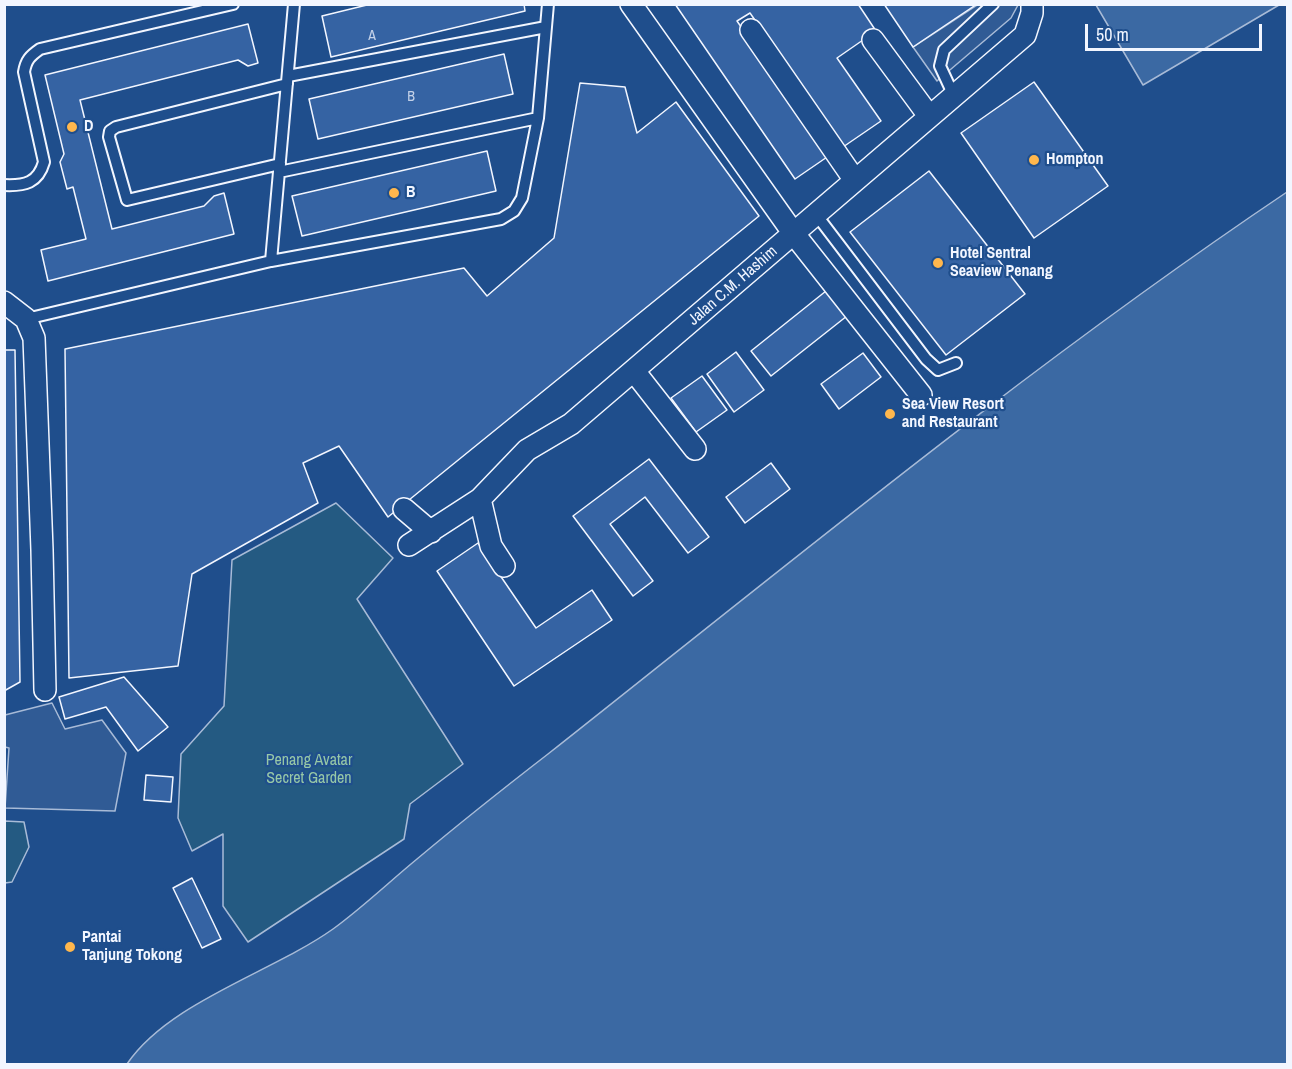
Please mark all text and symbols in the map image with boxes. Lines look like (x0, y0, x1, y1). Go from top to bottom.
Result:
scale bar (1088, 12, 1265, 50)
text: 50 m (1096, 22, 1129, 47)
house number: A (368, 28, 376, 44)
house number: B (407, 89, 415, 105)
place label: D (84, 117, 93, 137)
marker: D (65, 120, 79, 134)
place label: Hompton (1046, 150, 1104, 170)
marker: Hompton (1027, 153, 1041, 167)
place label: B (406, 183, 415, 203)
marker: B (387, 186, 401, 200)
street label: Jalan C.M. Hashim (685, 242, 781, 330)
place label: Hotel Sentral Seaview Penang (950, 244, 1053, 282)
marker: Hotel Sentral Seaview Penang (931, 256, 945, 270)
place label: Sea View Resort and Restaurant (902, 395, 1004, 433)
marker: Sea View Resort and Restaurant (883, 407, 897, 421)
park label: Penang Avatar Secret Garden (266, 751, 352, 789)
place label: Pantai Tanjung Tokong (82, 928, 182, 966)
marker: Pantai Tanjung Tokong (63, 940, 77, 954)

